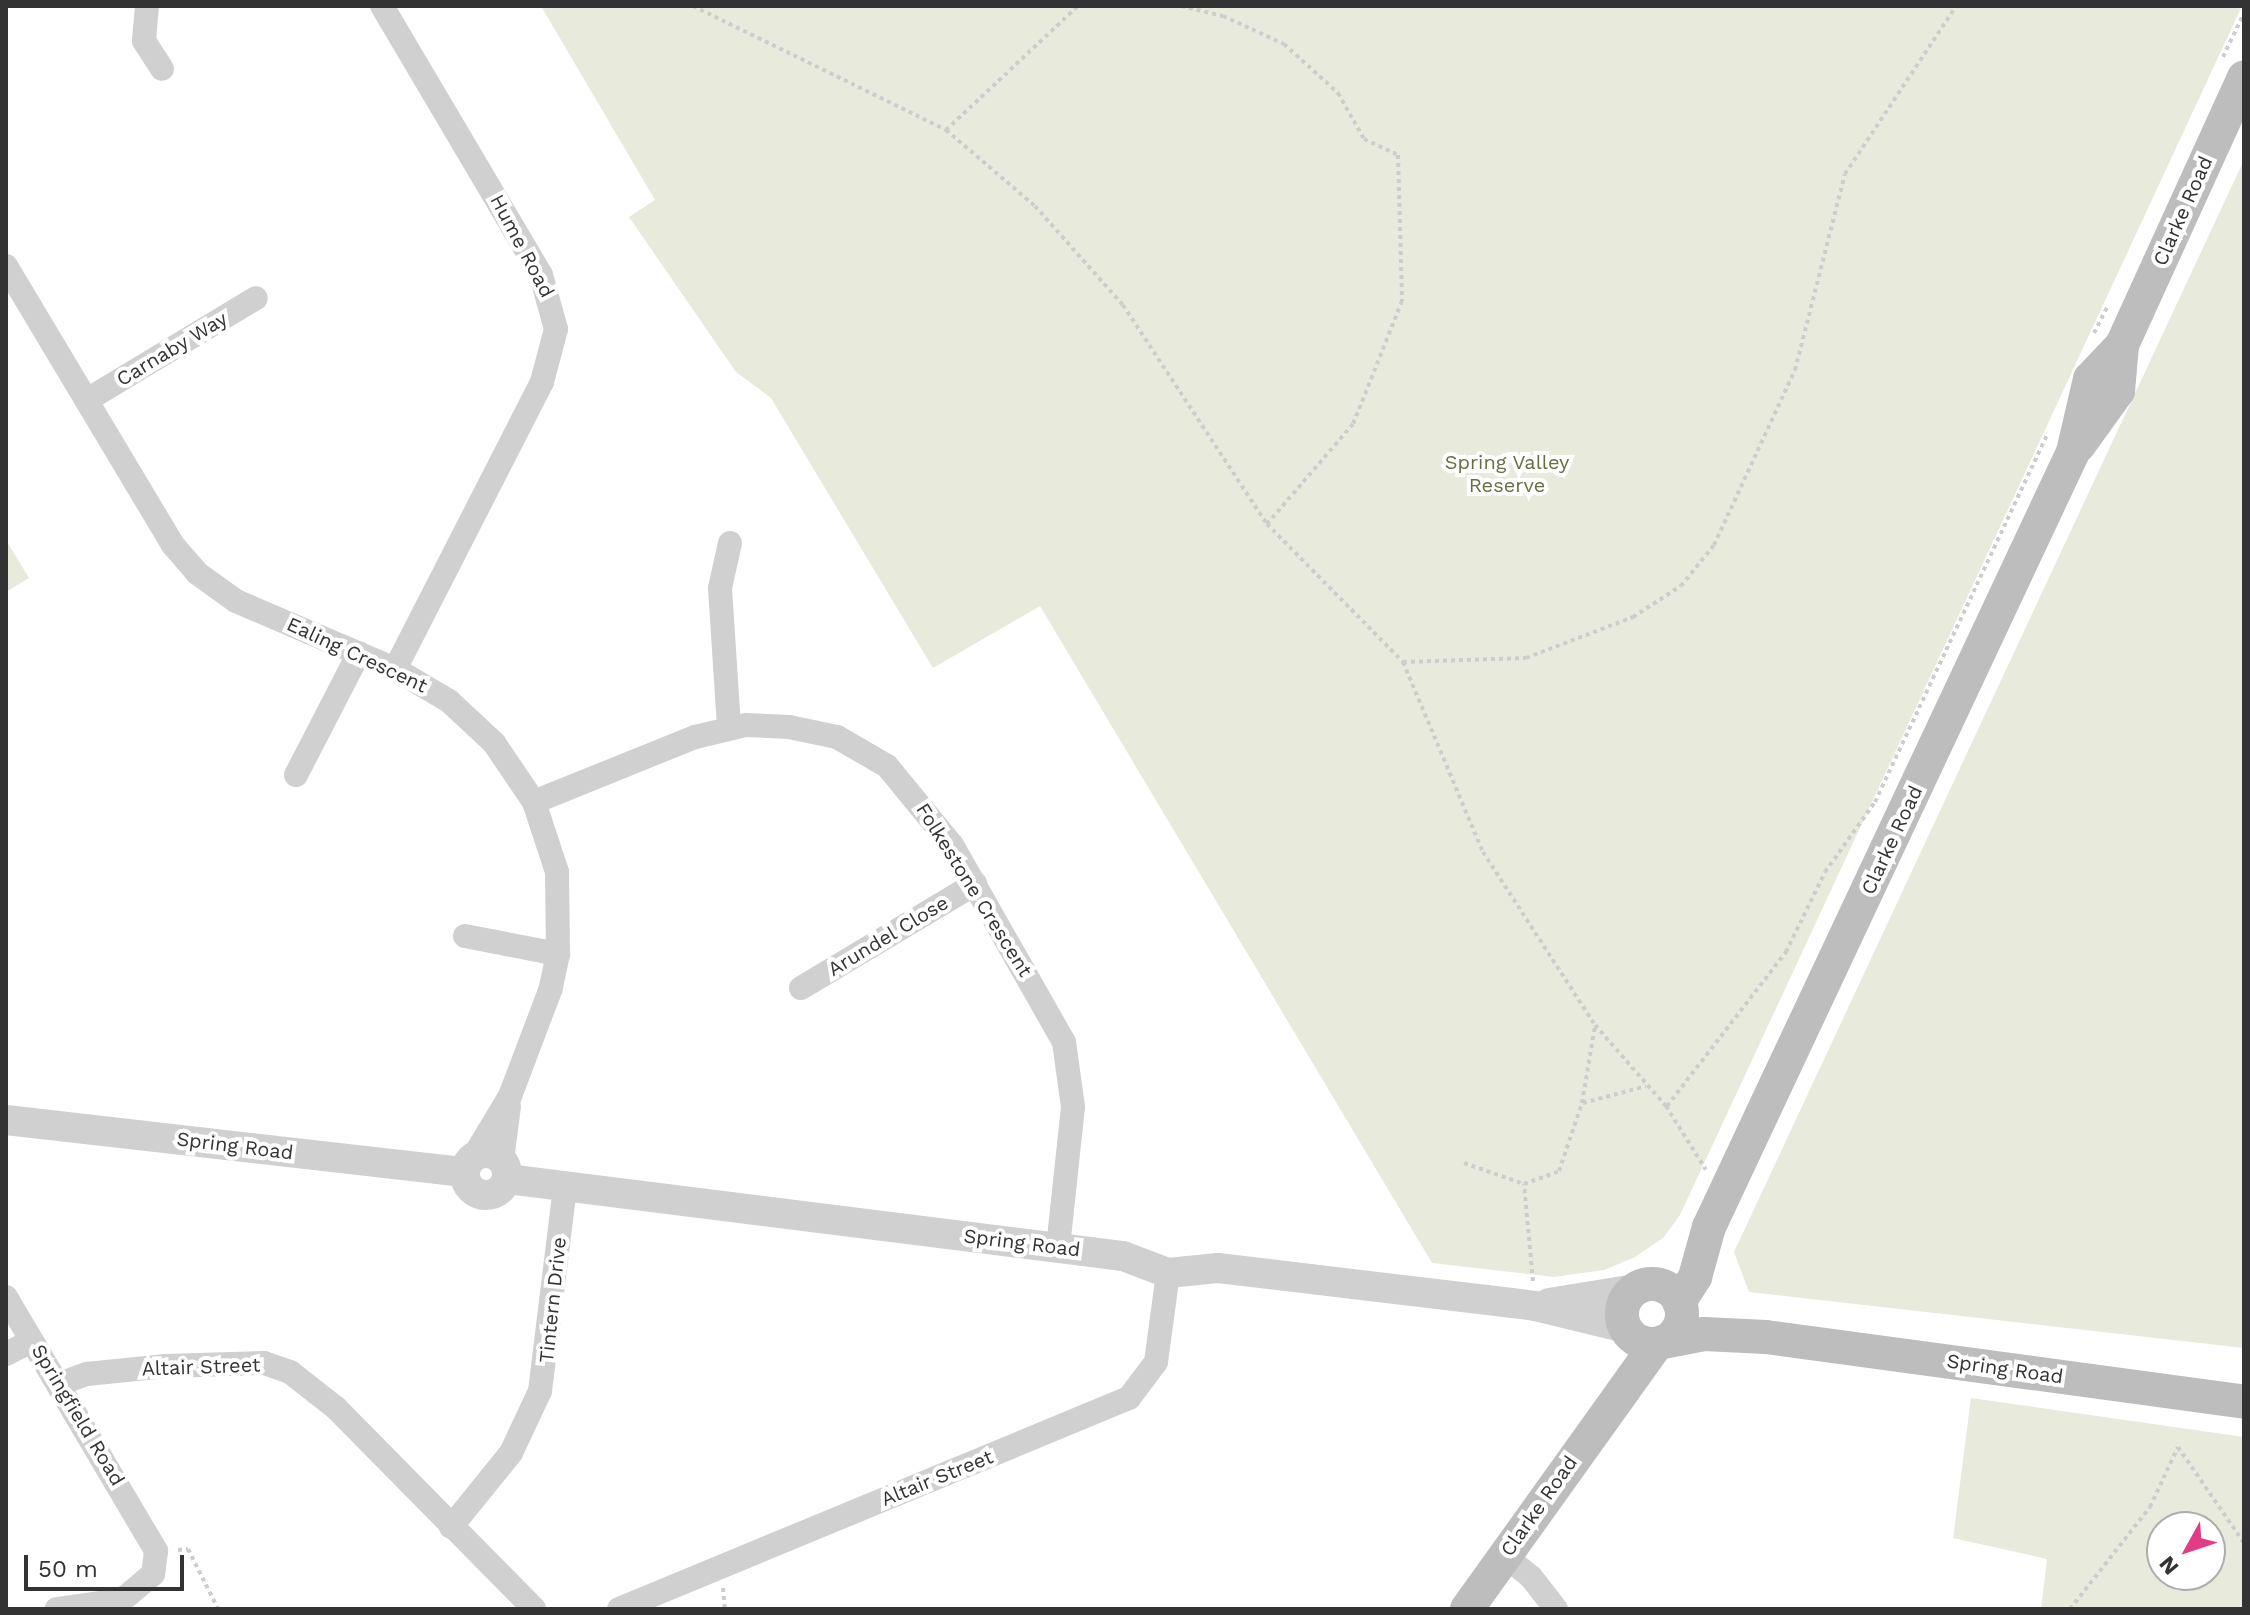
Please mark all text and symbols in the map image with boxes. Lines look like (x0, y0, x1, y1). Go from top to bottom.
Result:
street label: Clarke Road (2148, 152, 2218, 270)
street label: Hume Road (485, 190, 559, 302)
street label: Carnaby Way (112, 306, 232, 392)
park label: Spring Valley Reserve (1444, 451, 1570, 498)
street label: Ealing Crescent (283, 612, 431, 698)
street label: Clarke Road (1856, 782, 1928, 898)
street label: Folkestone Crescent (911, 799, 1037, 981)
street label: Arundel Close (823, 890, 953, 982)
street label: Spring Road (175, 1127, 295, 1165)
street label: Spring Road (962, 1224, 1082, 1262)
street label: Tintern Drive (534, 1236, 572, 1364)
street label: Springfield Road (26, 1340, 130, 1490)
street label: Spring Road (1945, 1349, 2065, 1389)
street label: Altair Street (141, 1353, 261, 1381)
street label: Altair Street (877, 1445, 997, 1511)
street label: Clarke Road (1495, 1451, 1583, 1561)
north arrow (2146, 1511, 2226, 1591)
scale bar (28, 1539, 188, 1589)
text: N (2154, 1551, 2184, 1580)
text: 50 m (38, 1555, 98, 1583)

